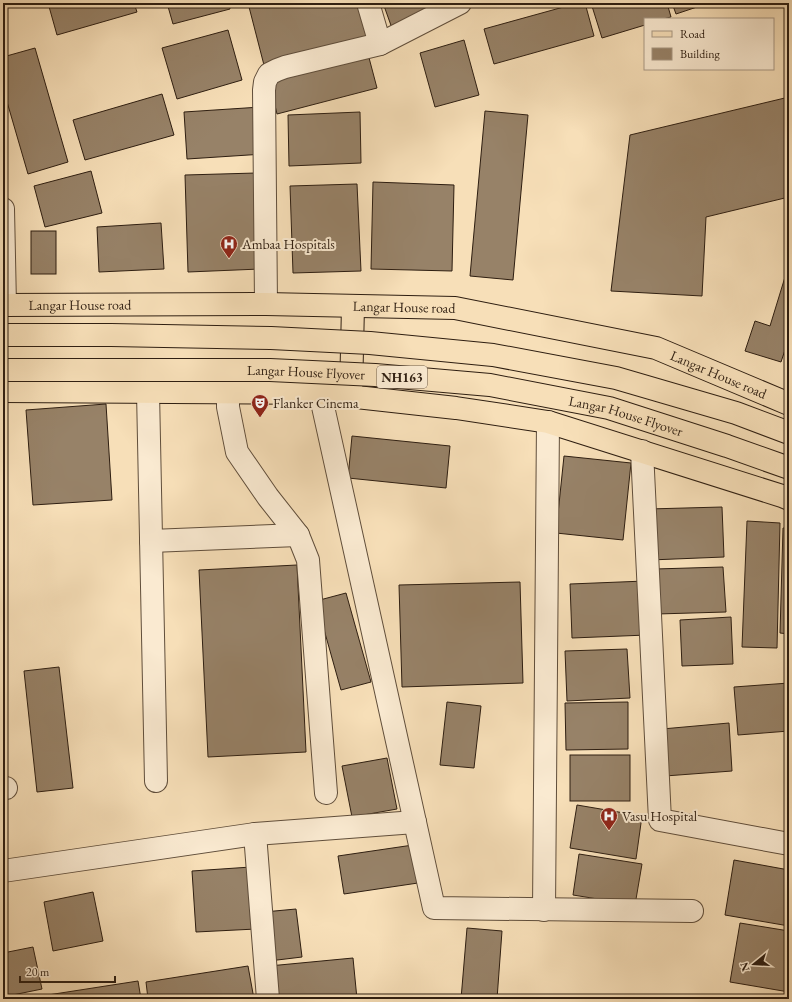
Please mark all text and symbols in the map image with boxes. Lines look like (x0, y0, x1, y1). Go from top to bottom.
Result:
legend (644, 18, 774, 70)
text: Road (680, 26, 706, 42)
text: Building (680, 46, 721, 62)
hospital icon: Ambaa Hospitals (219, 234, 239, 259)
place label: Ambaa Hospitals (241, 235, 335, 253)
street label: Langar House road (29, 296, 132, 314)
street label: Langar House road (352, 297, 456, 317)
street label: Langar House road (668, 346, 770, 403)
street label: Langar House Flyover (247, 361, 366, 384)
road number: NH163 (377, 366, 427, 388)
street label: Langar House Flyover (567, 391, 686, 440)
theatre icon: Flanker Cinema (250, 393, 270, 418)
place label: Flanker Cinema (273, 394, 359, 412)
hospital icon: Vasu Hospital (599, 806, 619, 831)
place label: Vasu Hospital (622, 807, 698, 825)
north arrow (734, 944, 774, 984)
scale bar (20, 958, 115, 984)
text: N (736, 961, 753, 973)
text: 20 m (26, 964, 50, 980)

